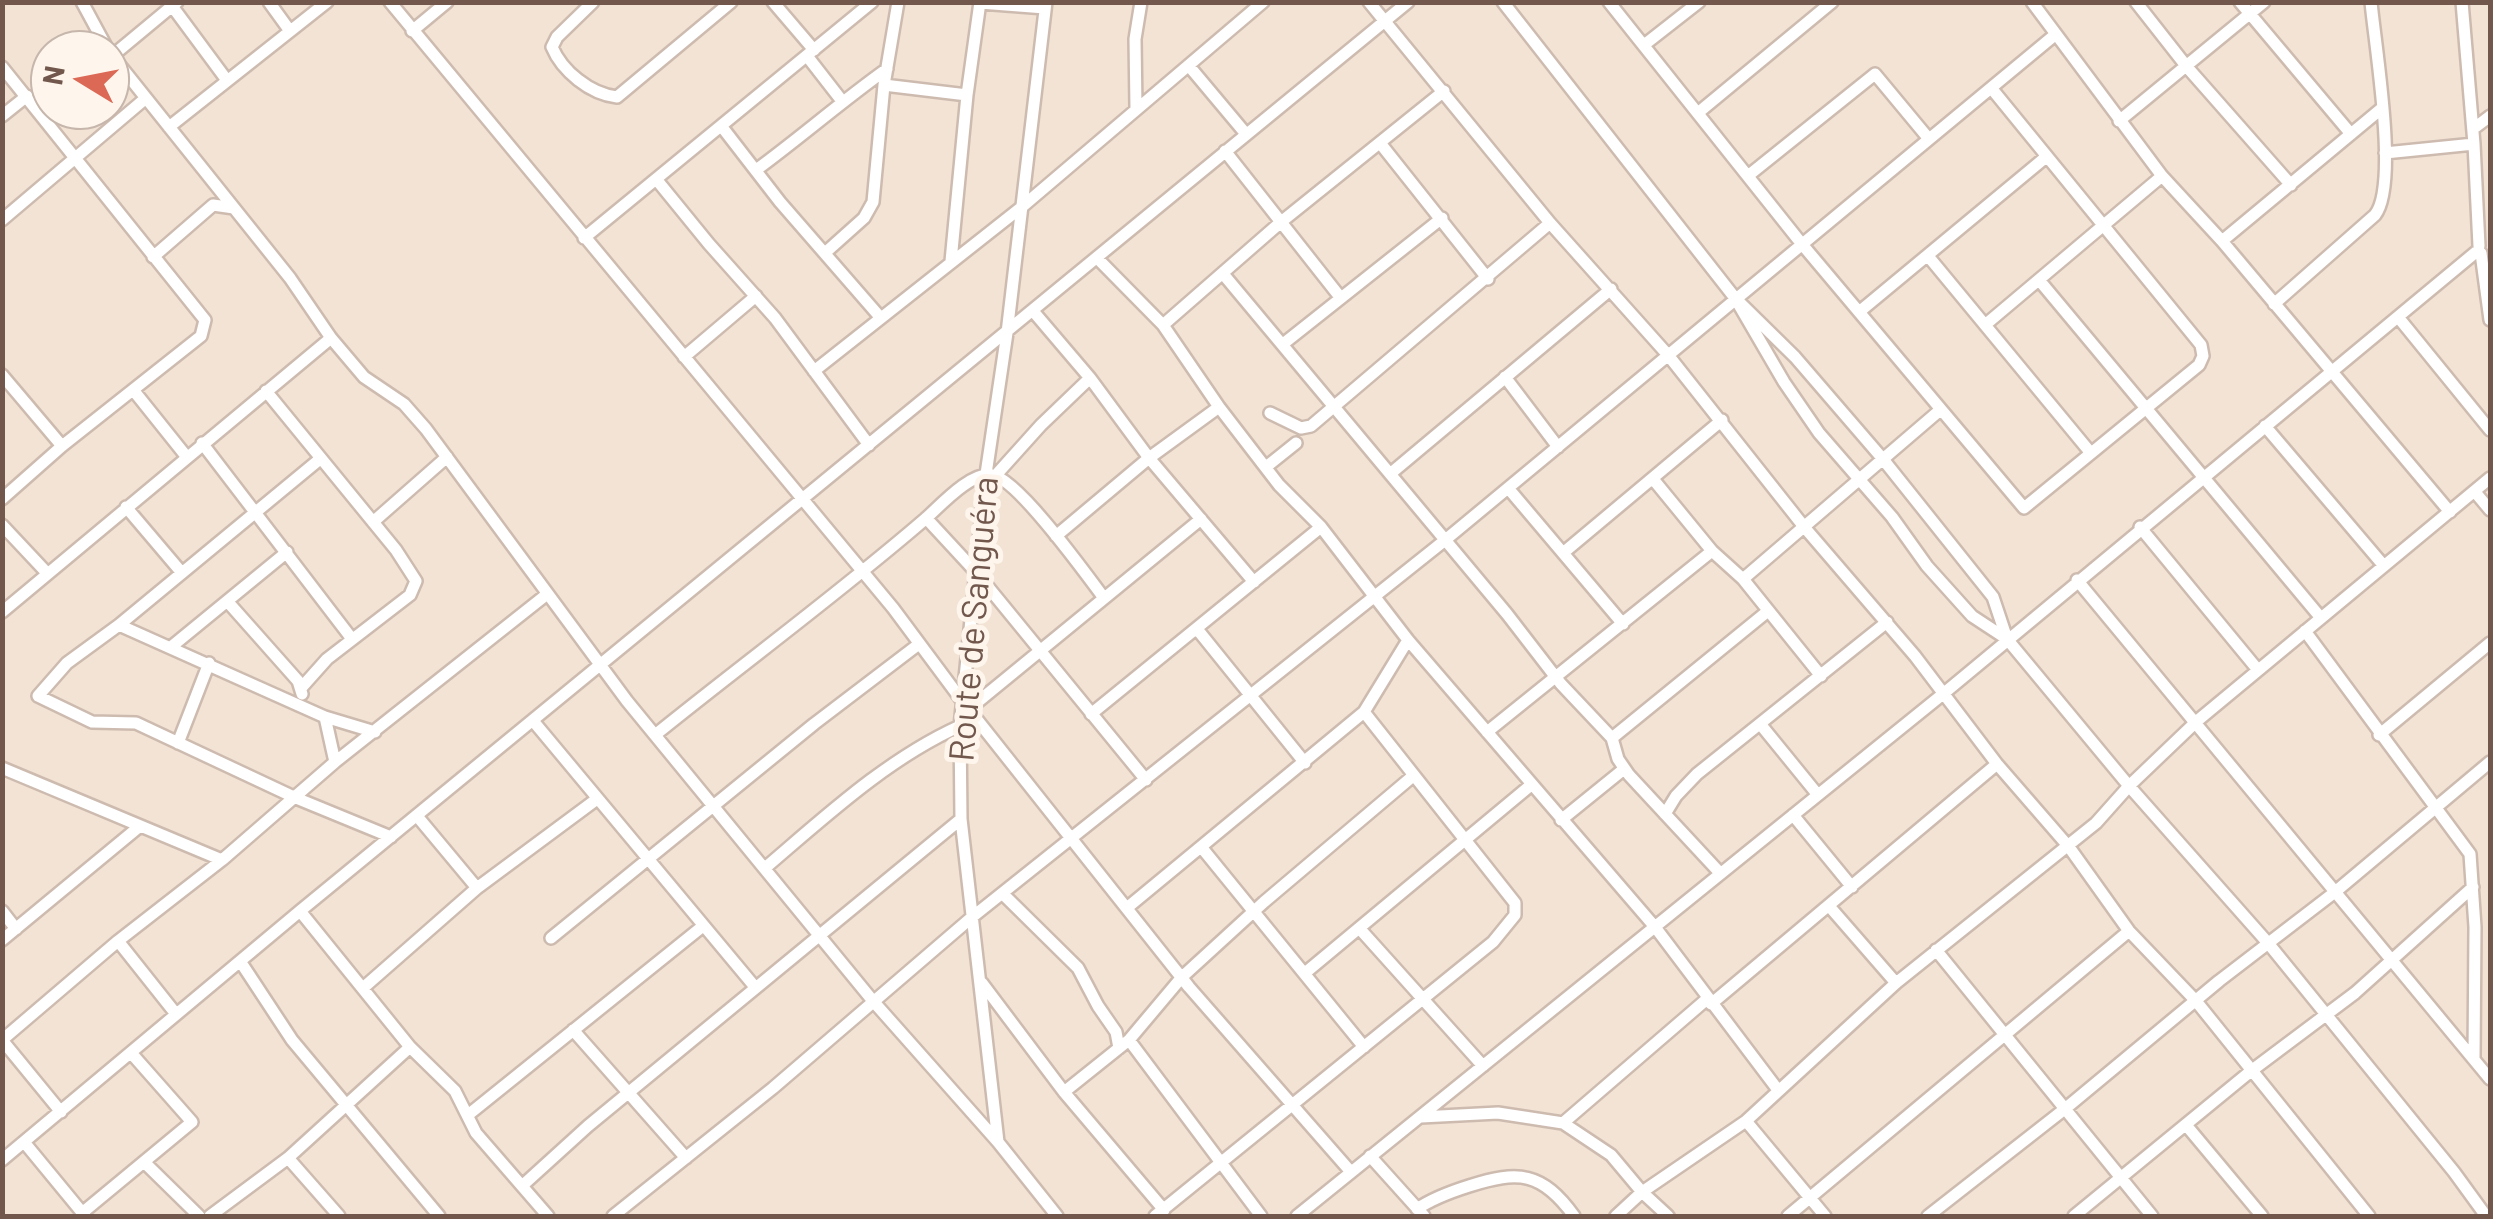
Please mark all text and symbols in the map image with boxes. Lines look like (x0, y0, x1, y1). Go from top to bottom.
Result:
north arrow (30, 30, 130, 130)
text: N (34, 63, 71, 87)
street label: Route de Sanguéra (941, 475, 1007, 763)

